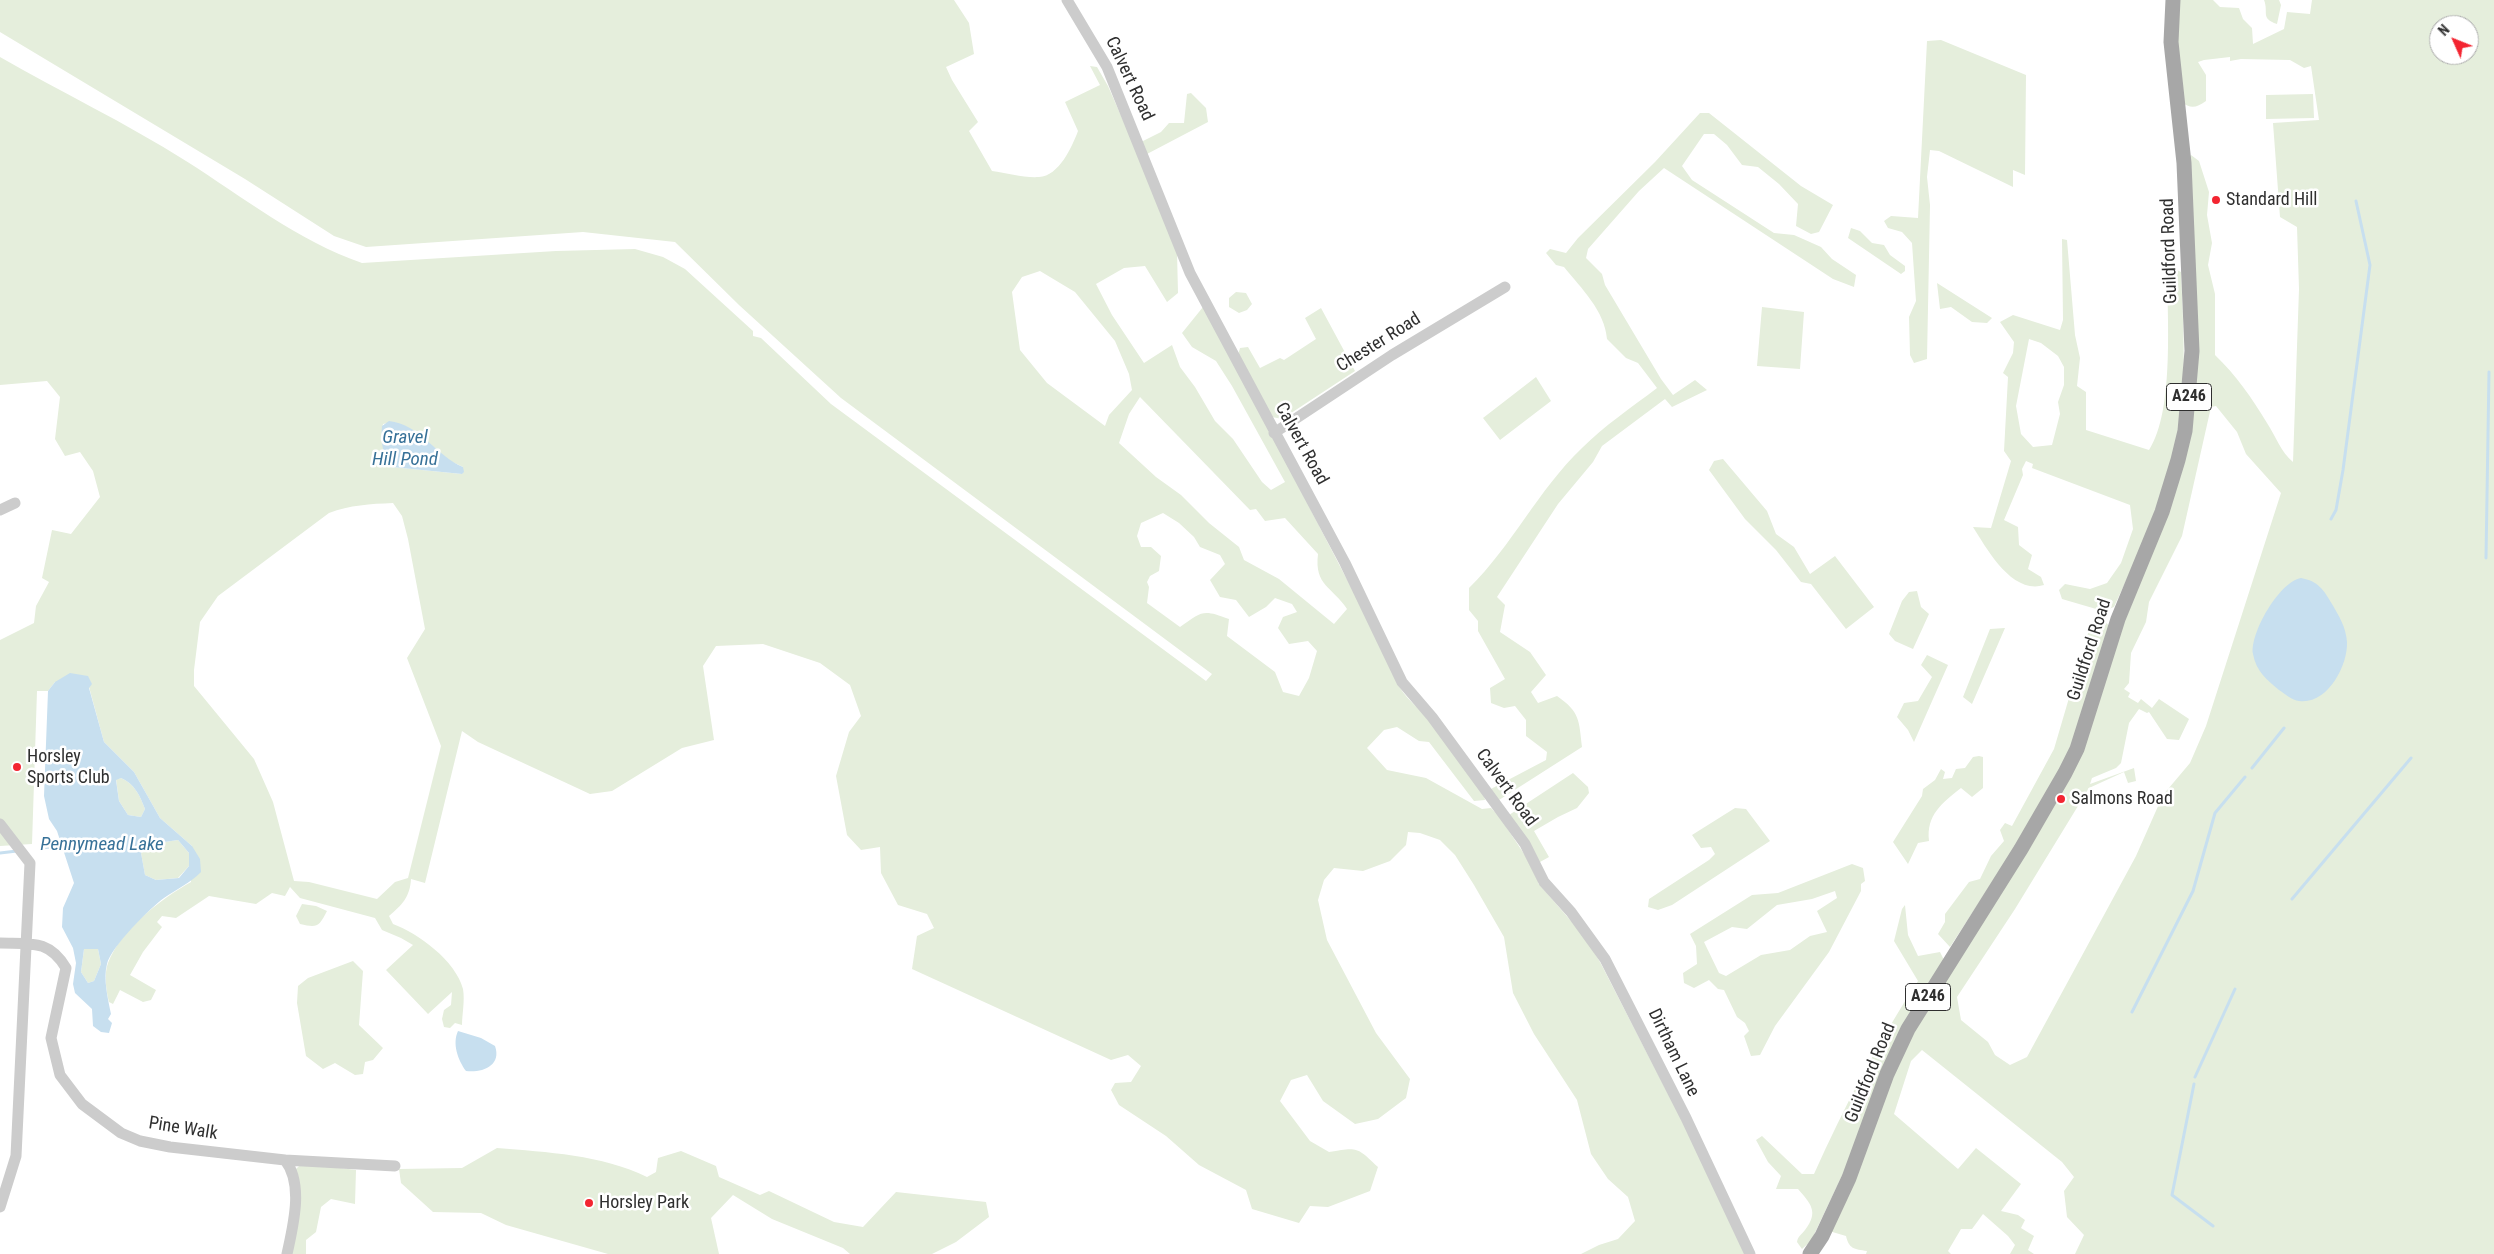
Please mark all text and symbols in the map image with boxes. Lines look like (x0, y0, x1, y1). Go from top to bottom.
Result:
north arrow (2429, 15, 2479, 65)
text: N (2435, 22, 2453, 39)
street label: Calvert Road (1100, 33, 1158, 125)
place label: Standard Hill (2226, 189, 2317, 211)
marker: Standard Hill (2210, 194, 2222, 206)
street label: Guildford Road (2157, 198, 2183, 304)
street label: Chester Road (1333, 309, 1425, 377)
road number: A246 (2166, 384, 2212, 411)
street label: Calvert Road (1270, 399, 1332, 489)
water label: Gravel Hill Pond (372, 427, 438, 471)
street label: Guildford Road (2063, 596, 2117, 704)
street label: Calvert Road (1471, 745, 1541, 831)
place label: Horsley Sports Club (27, 746, 110, 789)
marker: Horsley Sports Club (11, 761, 23, 773)
place label: Salmons Road (2071, 788, 2173, 810)
marker: Salmons Road (2055, 793, 2067, 805)
water label: Pennymead Lake (40, 834, 164, 856)
road number: A246 (1906, 984, 1950, 1010)
street label: Dirtham Lane (1642, 1006, 1704, 1100)
street label: Guildford Road (1841, 1020, 1901, 1126)
street label: Pine Walk (147, 1113, 219, 1145)
place label: Horsley Park (599, 1192, 689, 1214)
marker: Horsley Park (583, 1197, 595, 1209)

